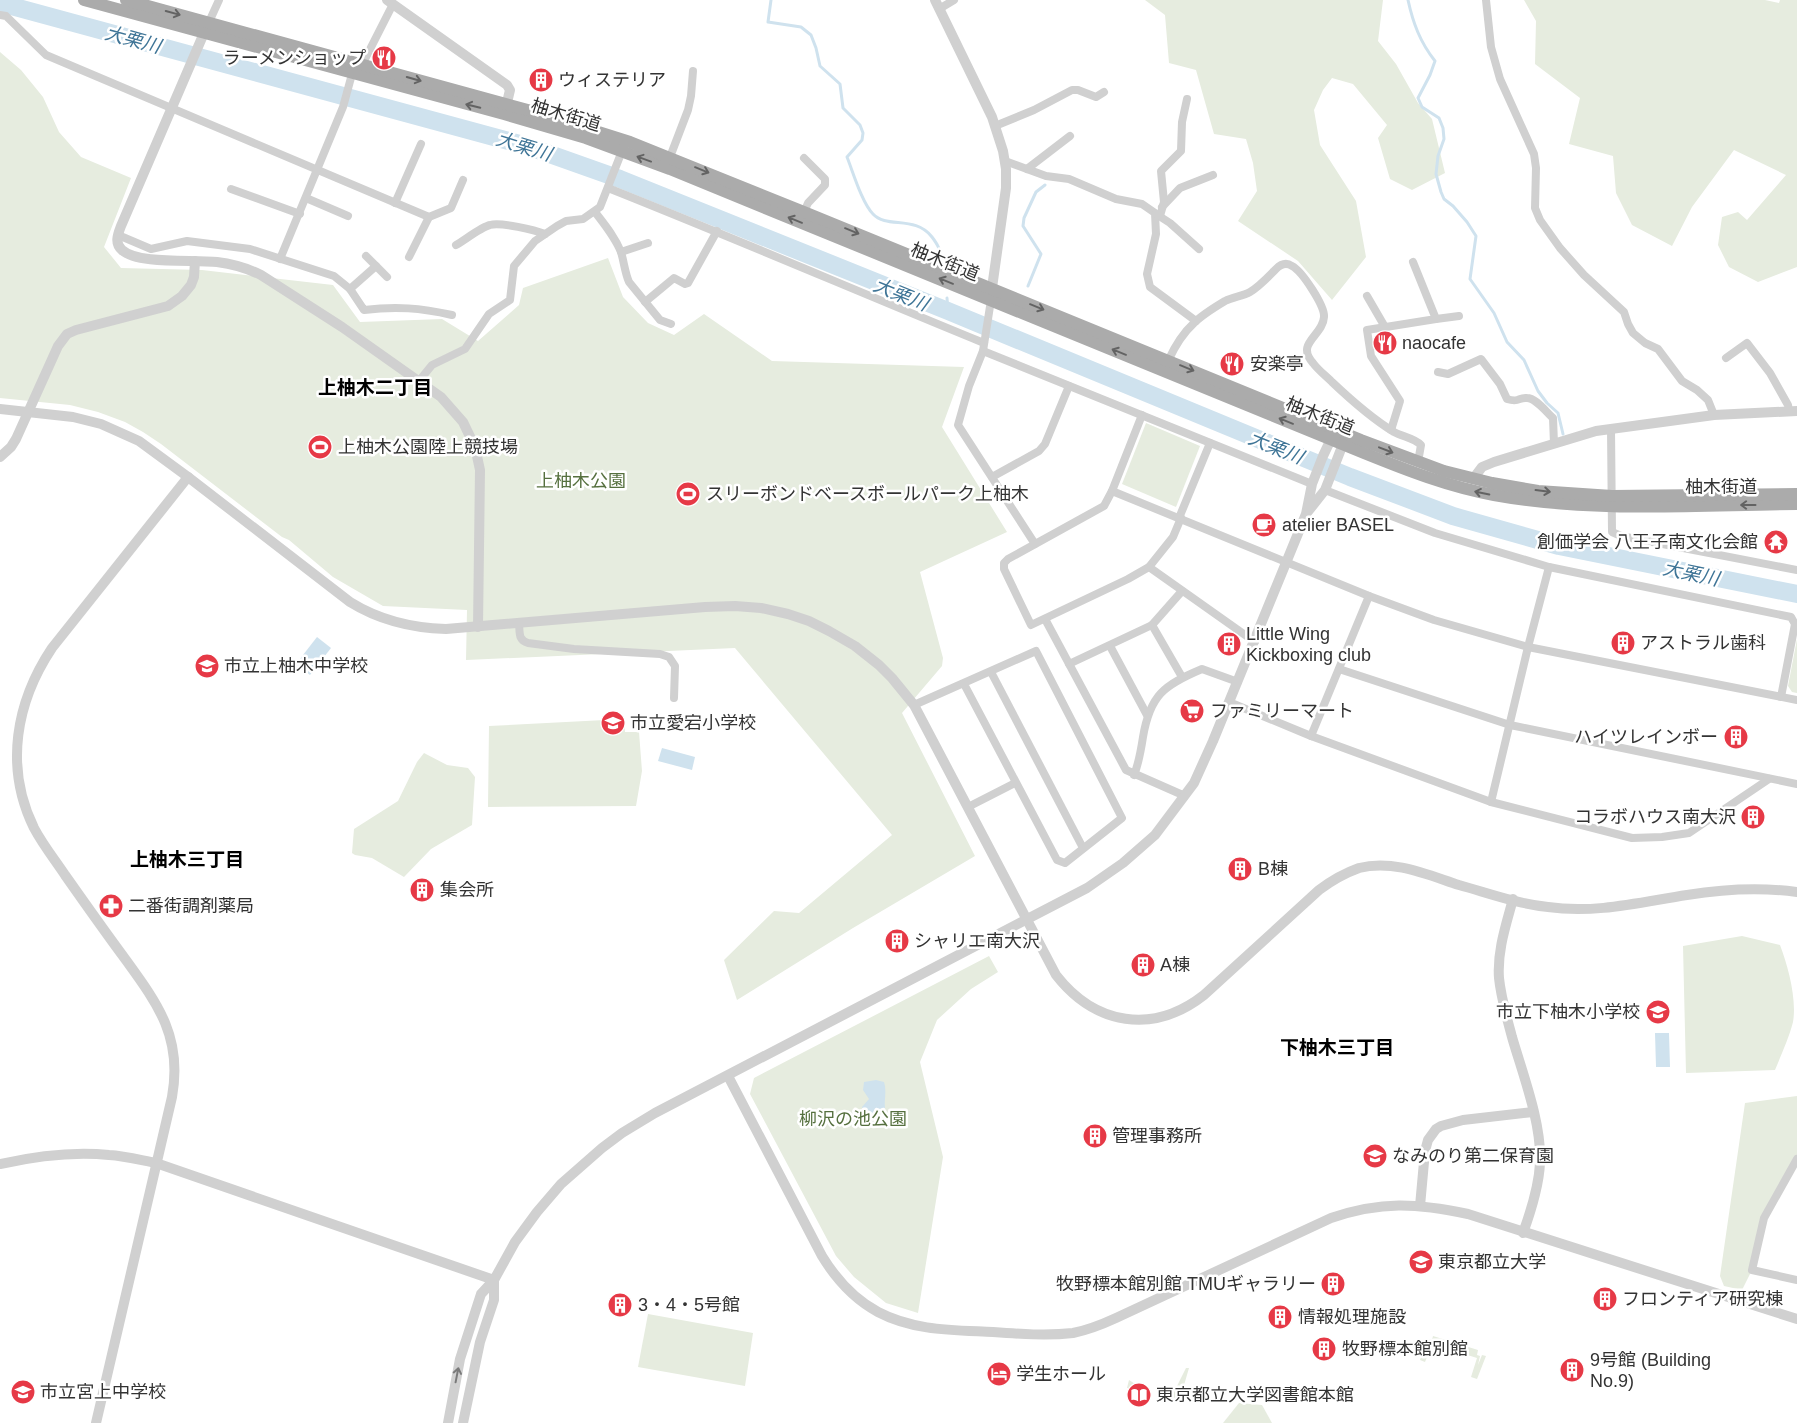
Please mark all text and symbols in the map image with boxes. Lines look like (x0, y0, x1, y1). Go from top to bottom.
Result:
one-way arrow (164, 9, 180, 18)
water label: 大栗川 (103, 22, 165, 58)
restaurant icon: ラーメンショップ (371, 45, 397, 71)
place label: ラーメンショップ (223, 48, 366, 68)
building icon: ウィステリア (528, 67, 554, 93)
place label: ウィステリア (558, 70, 666, 90)
one-way arrow (405, 75, 421, 85)
street label: 柚木街道 (529, 95, 603, 135)
one-way arrow (465, 101, 481, 110)
water label: 大栗川 (494, 128, 556, 165)
one-way arrow (637, 154, 653, 163)
one-way arrow (694, 166, 709, 175)
one-way arrow (788, 215, 803, 224)
one-way arrow (844, 227, 859, 237)
street label: 柚木街道 (908, 239, 982, 285)
water label: 大栗川 (870, 274, 933, 316)
one-way arrow (938, 276, 953, 285)
one-way arrow (1029, 303, 1044, 312)
restaurant icon: naocafe (1372, 330, 1398, 356)
place label: naocafe (1402, 333, 1466, 353)
one-way arrow (1112, 347, 1127, 357)
restaurant icon: 安楽亭 (1219, 351, 1245, 377)
place label: 安楽亭 (1250, 354, 1304, 374)
one-way arrow (1179, 364, 1194, 374)
district label: 上柚木二丁目 (318, 377, 432, 398)
street label: 柚木街道 (1283, 393, 1357, 439)
one-way arrow (1279, 415, 1294, 425)
water label: 大栗川 (1245, 427, 1308, 469)
sports icon: 上柚木公園陸上競技場 (307, 434, 333, 460)
place label: 上柚木公園陸上競技場 (338, 437, 518, 457)
one-way arrow (1378, 445, 1393, 455)
park label: 上柚木公園 (536, 471, 626, 491)
street label: 柚木街道 (1685, 477, 1757, 497)
sports icon: スリーボンドベースボールパーク上柚木 (675, 481, 701, 507)
place label: スリーボンドベースボールパーク上柚木 (706, 484, 1029, 504)
one-way arrow (1534, 486, 1550, 496)
one-way arrow (1474, 488, 1490, 497)
one-way arrow (1741, 500, 1757, 510)
cafe icon: atelier BASEL (1251, 512, 1277, 538)
place label: atelier BASEL (1282, 515, 1394, 535)
temple icon: 創価学会 八王子南文化会館 (1763, 529, 1789, 555)
place label: 創価学会 八王子南文化会館 (1537, 532, 1758, 552)
water label: 大栗川 (1661, 557, 1723, 590)
place label: Little Wing Kickboxing club (1246, 624, 1371, 665)
building icon: アストラル歯科 (1610, 630, 1636, 656)
building icon: Little Wing Kickboxing club (1216, 631, 1242, 657)
place label: アストラル歯科 (1640, 633, 1766, 653)
school or university icon: 市立上柚木中学校 (194, 653, 220, 679)
place label: 市立上柚木中学校 (224, 656, 368, 676)
supermarket icon: ファミリーマート (1179, 698, 1205, 724)
place label: ファミリーマート (1210, 701, 1354, 721)
school or university icon: 市立愛宕小学校 (600, 710, 626, 736)
place label: 市立愛宕小学校 (630, 713, 756, 733)
building icon: ハイツレインボー (1723, 724, 1749, 750)
place label: ハイツレインボー (1574, 727, 1718, 747)
building icon: コラボハウス南大沢 (1740, 804, 1766, 830)
place label: コラボハウス南大沢 (1574, 807, 1736, 827)
district label: 上柚木三丁目 (130, 849, 244, 870)
building icon: B棟 (1227, 856, 1253, 882)
place label: B棟 (1258, 859, 1288, 879)
building icon: 集会所 (409, 877, 435, 903)
place label: 集会所 (440, 880, 494, 900)
pharmacy icon: 二番街調剤薬局 (98, 893, 124, 919)
place label: 二番街調剤薬局 (128, 896, 254, 916)
building icon: シャリエ南大沢 (884, 928, 910, 954)
place label: シャリエ南大沢 (914, 931, 1040, 951)
building icon: A棟 (1130, 952, 1156, 978)
place label: A棟 (1160, 955, 1190, 975)
school or university icon: 市立下柚木小学校 (1645, 999, 1671, 1025)
place label: 市立下柚木小学校 (1496, 1002, 1640, 1022)
district label: 下柚木三丁目 (1280, 1037, 1394, 1058)
park label: 柳沢の池公園 (799, 1109, 907, 1129)
building icon: 管理事務所 (1082, 1123, 1108, 1149)
place label: 管理事務所 (1112, 1126, 1202, 1146)
school or university icon: なみのり第二保育園 (1362, 1143, 1388, 1169)
place label: なみのり第二保育園 (1392, 1146, 1554, 1166)
school or university icon: 東京都立大学 (1408, 1249, 1434, 1275)
place label: 東京都立大学 (1438, 1252, 1546, 1272)
building icon: 牧野標本館別館 TMUギャラリー (1320, 1271, 1346, 1297)
place label: 牧野標本館別館 TMUギャラリー (1056, 1274, 1316, 1294)
building icon: フロンティア研究棟 (1592, 1286, 1618, 1312)
place label: フロンティア研究棟 (1622, 1289, 1783, 1309)
building icon: 3・4・5号館 (607, 1292, 633, 1318)
place label: 3・4・5号館 (638, 1295, 740, 1315)
building icon: 情報処理施設 (1267, 1304, 1293, 1330)
place label: 情報処理施設 (1298, 1307, 1406, 1327)
building icon: 牧野標本館別館 (1311, 1336, 1337, 1362)
place label: 牧野標本館別館 (1342, 1339, 1468, 1359)
place label: 9号館 (Building No.9) (1590, 1350, 1711, 1391)
building icon: 9号館 (Building No.9) (1559, 1357, 1585, 1383)
hotel icon: 学生ホール (986, 1361, 1012, 1387)
place label: 学生ホール (1016, 1364, 1106, 1384)
one-way arrow (453, 1367, 462, 1383)
school or university icon: 市立宮上中学校 (10, 1379, 36, 1405)
place label: 市立宮上中学校 (40, 1382, 166, 1402)
library icon: 東京都立大学図書館本館 (1126, 1382, 1152, 1408)
place label: 東京都立大学図書館本館 (1156, 1385, 1354, 1405)

